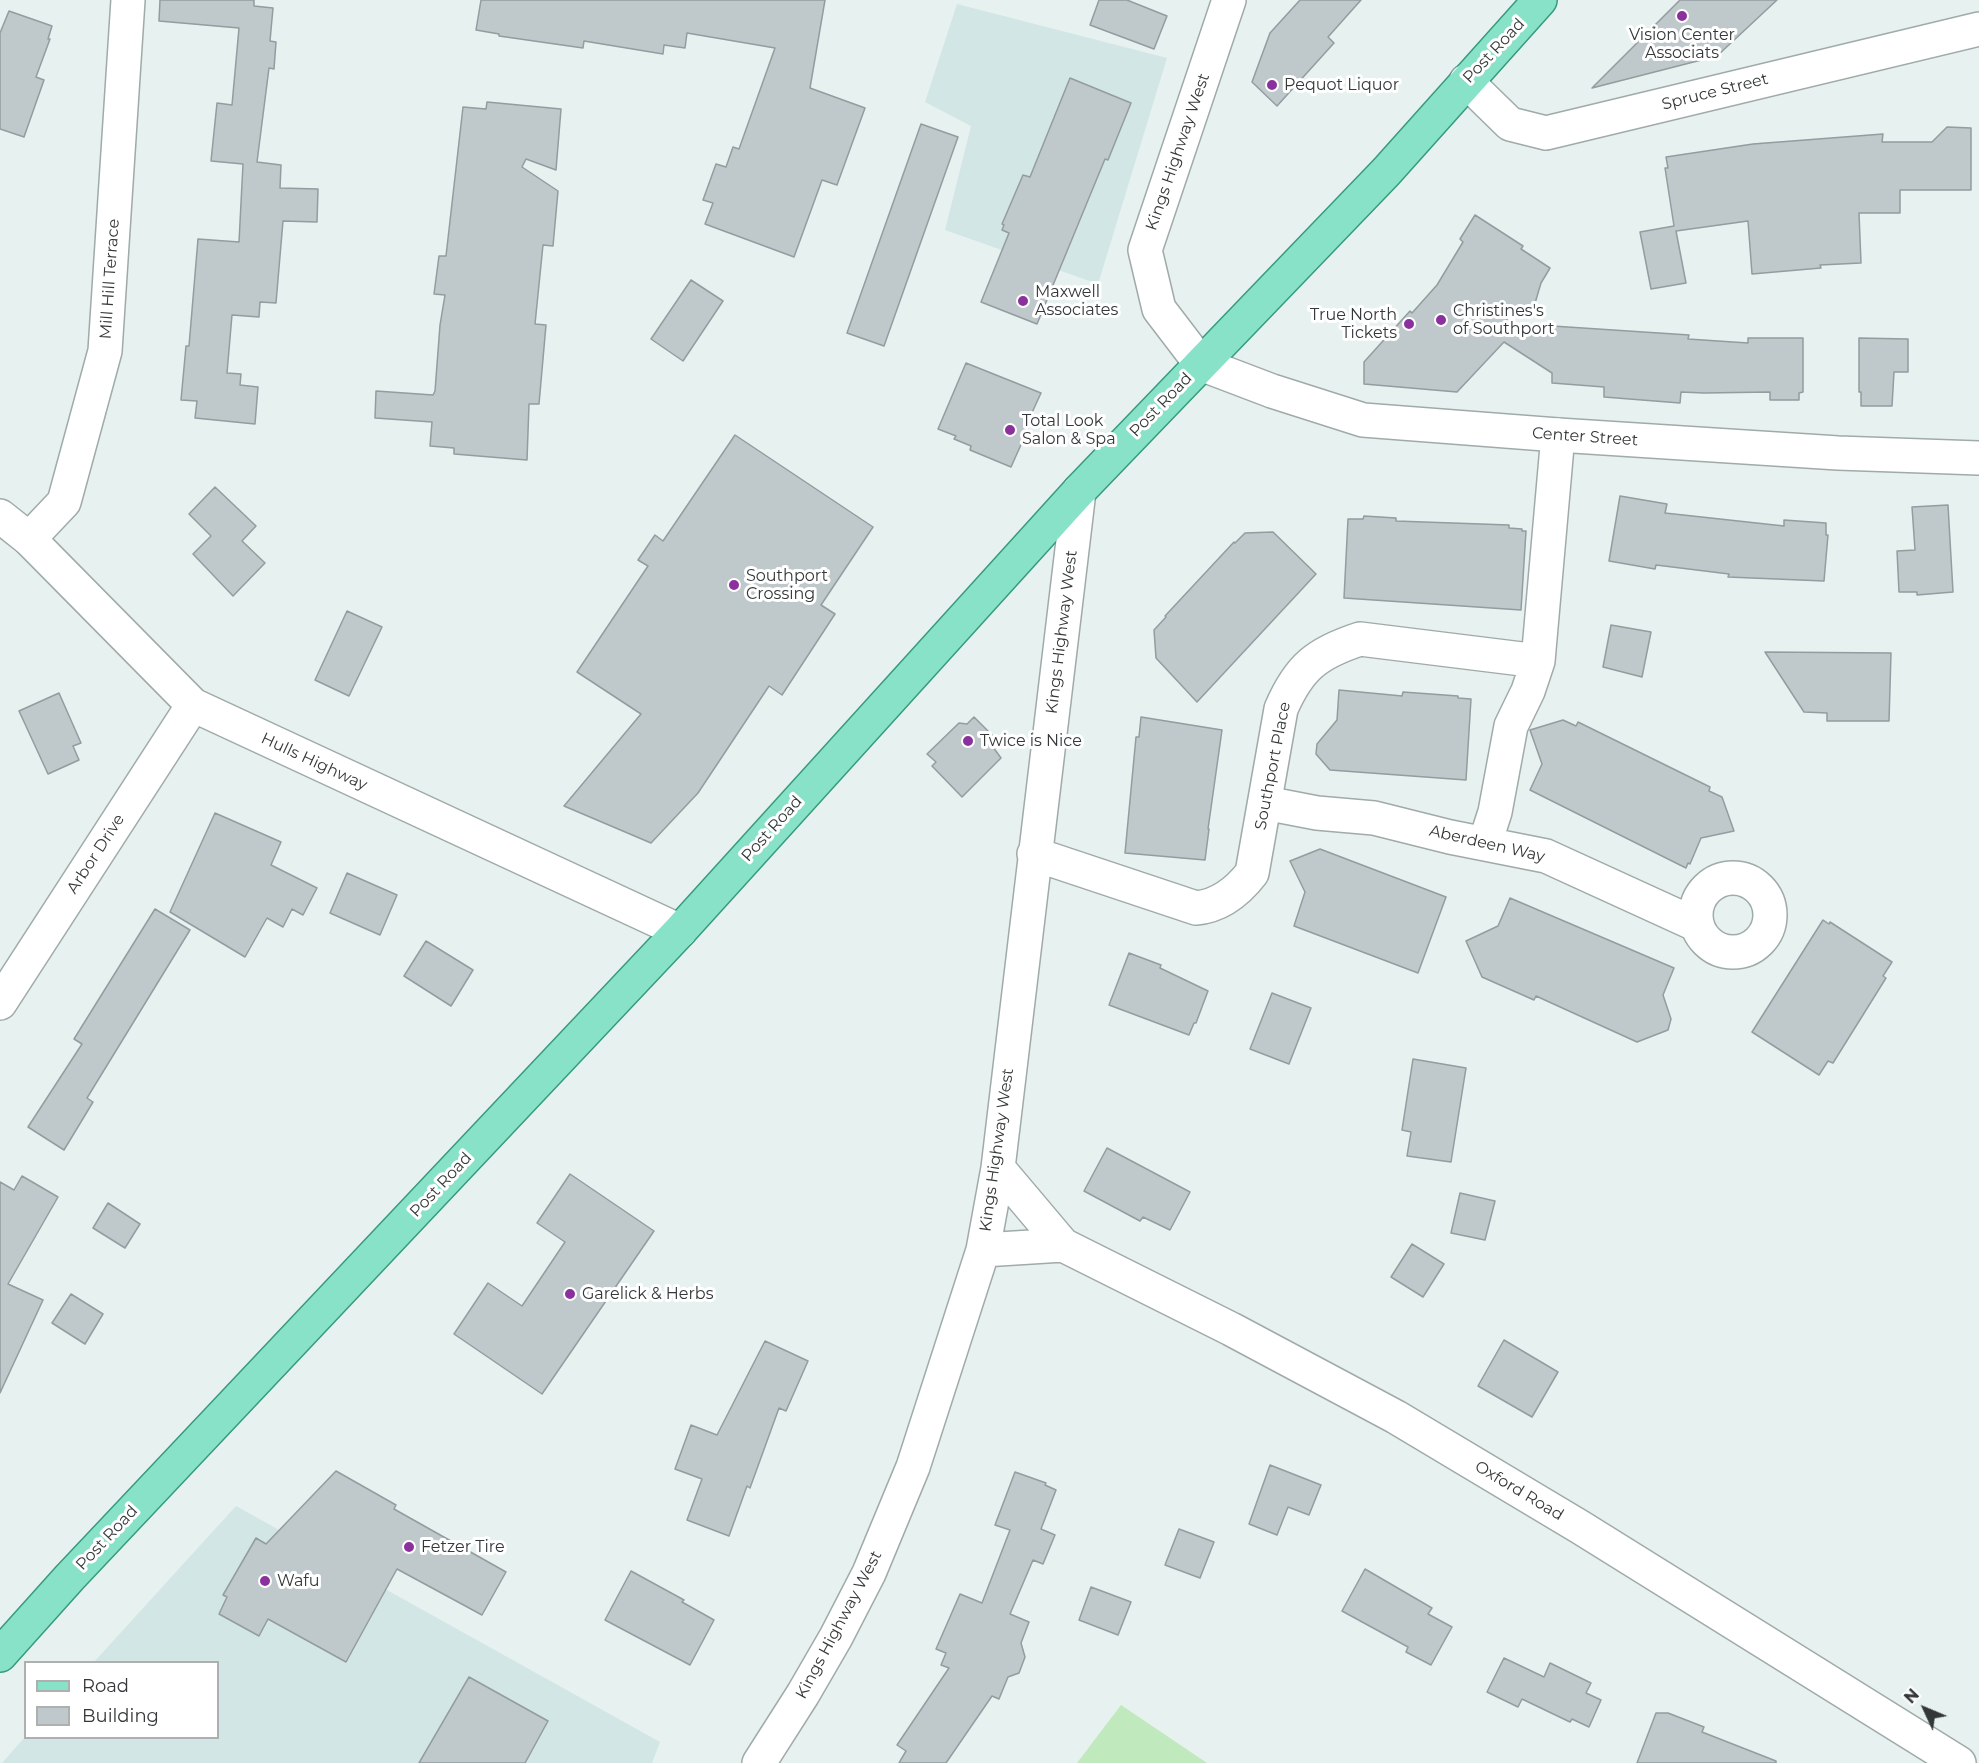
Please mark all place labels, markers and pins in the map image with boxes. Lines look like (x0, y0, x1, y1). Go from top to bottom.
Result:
marker: Vision Center Associats (1675, 9, 1689, 23)
place label: Vision Center Associats (1629, 25, 1735, 63)
place label: Pequot Liquor (1284, 75, 1399, 95)
marker: Pequot Liquor (1265, 78, 1279, 92)
place label: Maxwell Associates (1035, 282, 1118, 320)
marker: Maxwell Associates (1016, 294, 1030, 308)
place label: Christines's of Southport (1453, 301, 1555, 339)
place label: True North Tickets (1310, 305, 1397, 343)
marker: Christines's of Southport (1434, 313, 1448, 327)
marker: True North Tickets (1402, 317, 1416, 331)
place label: Total Look Salon & Spa (1022, 411, 1116, 449)
marker: Total Look Salon & Spa (1003, 423, 1017, 437)
place label: Southport Crossing (746, 566, 828, 604)
marker: Southport Crossing (727, 578, 741, 592)
place label: Twice is Nice (980, 731, 1082, 751)
marker: Twice is Nice (961, 734, 975, 748)
place label: Garelick & Herbs (582, 1284, 713, 1304)
marker: Garelick & Herbs (563, 1287, 577, 1301)
place label: Fetzer Tire (421, 1537, 505, 1557)
marker: Fetzer Tire (402, 1540, 416, 1554)
place label: Wafu (277, 1571, 320, 1591)
marker: Wafu (258, 1574, 272, 1588)

